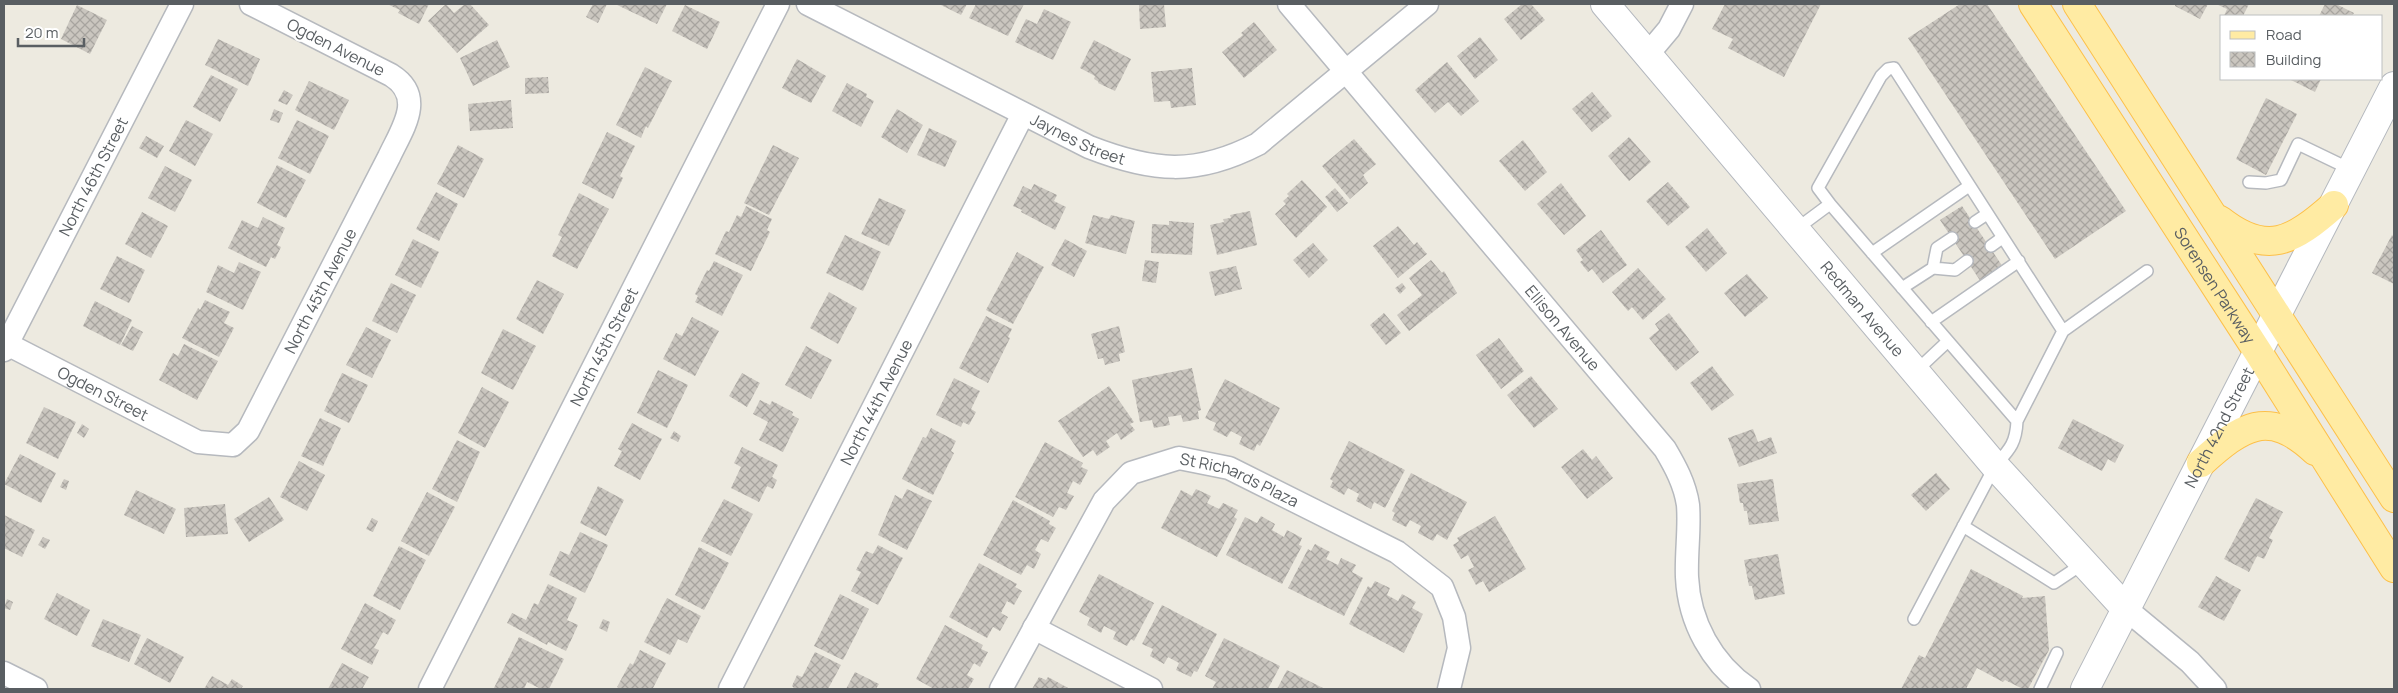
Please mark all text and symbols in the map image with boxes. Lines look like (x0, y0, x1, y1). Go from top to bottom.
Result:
street label: Ogden Avenue (283, 13, 389, 81)
scale bar (18, 15, 84, 47)
legend (2220, 15, 2383, 80)
text: 20 m (25, 22, 58, 43)
text: Road (2266, 24, 2302, 45)
text: Building (2266, 49, 2321, 70)
street label: Jaynes Street (1027, 108, 1128, 170)
street label: North 46th Street (53, 113, 133, 240)
street label: Sorensen Parkway (2169, 223, 2261, 348)
street label: North 45th Avenue (279, 224, 362, 357)
street label: Redman Avenue (1816, 256, 1909, 361)
street label: Ellison Avenue (1520, 280, 1605, 375)
street label: North 45th Street (565, 284, 643, 410)
street label: North 44th Avenue (835, 335, 917, 469)
street label: Ogden Street (54, 361, 152, 426)
street label: North 42nd Street (2179, 363, 2259, 492)
street label: St Richards Plaza (1178, 447, 1303, 512)

